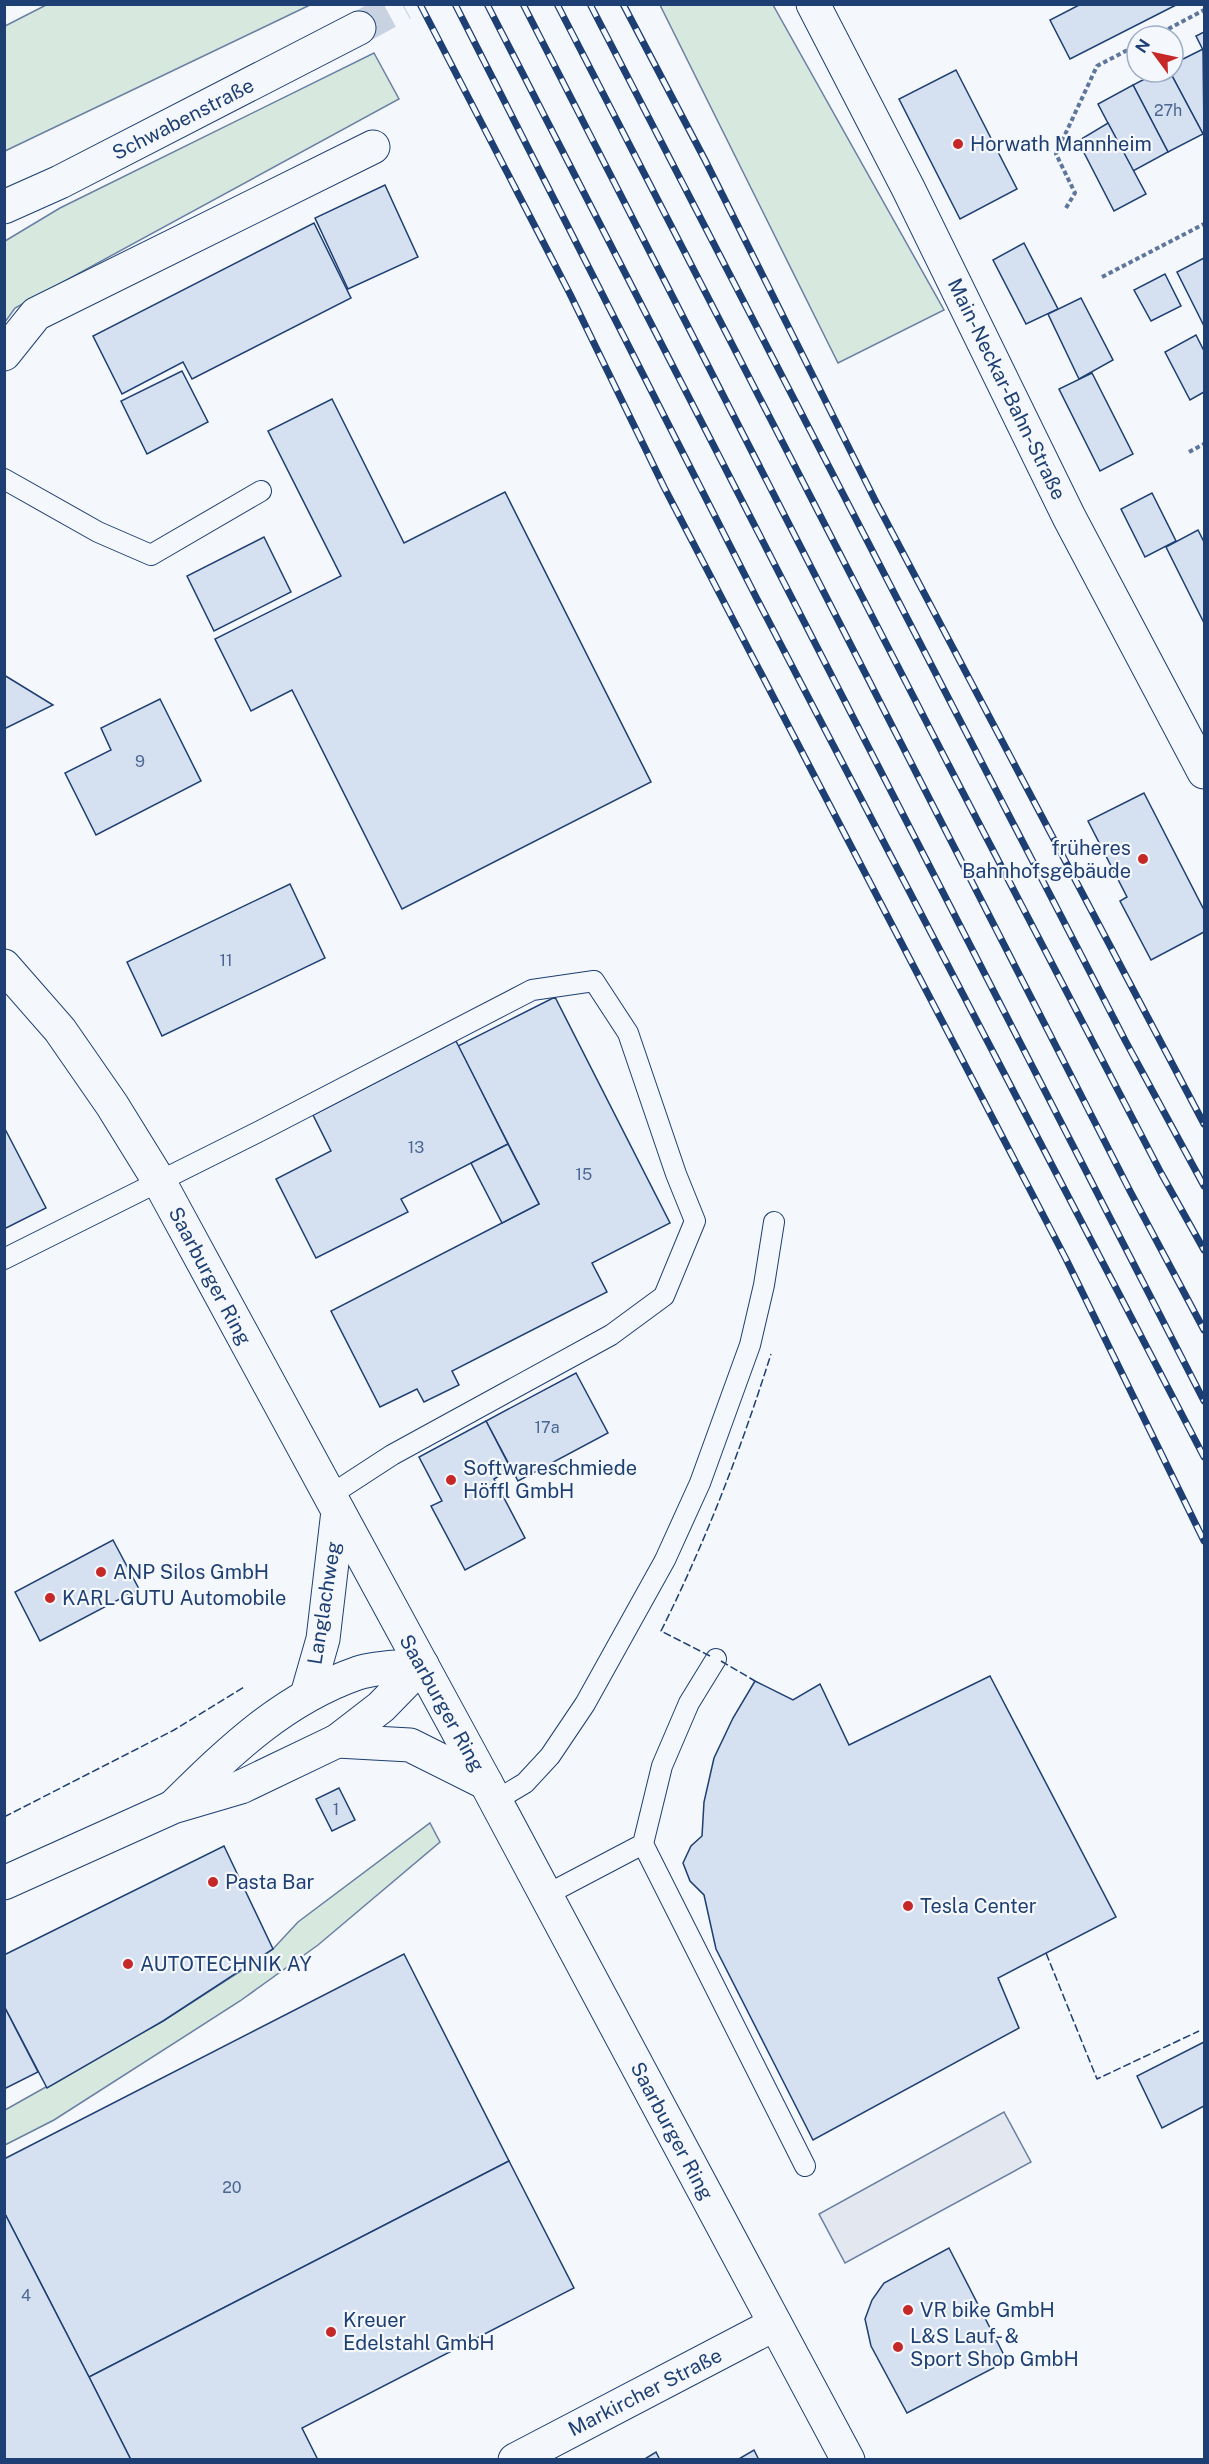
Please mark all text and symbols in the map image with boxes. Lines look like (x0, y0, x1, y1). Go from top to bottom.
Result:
north arrow (1125, 24, 1185, 84)
text: N (1131, 36, 1154, 57)
street label: Schwabenstraße (108, 73, 258, 165)
house number: 27h (1154, 101, 1182, 120)
place label: Horwath Mannheim (970, 132, 1152, 156)
marker: Horwath Mannheim (951, 137, 965, 151)
street label: Main-Neckar-Bahn-Straße (943, 274, 1071, 504)
house number: 9 (135, 752, 145, 771)
place label: früheres Bahnhofsgebäude (962, 836, 1131, 883)
marker: früheres Bahnhofsgebäude (1136, 852, 1150, 866)
house number: 11 (219, 951, 233, 970)
house number: 13 (408, 1138, 424, 1157)
house number: 15 (576, 1165, 592, 1184)
street label: Saarburger Ring (163, 1203, 257, 1349)
house number: 17a (535, 1418, 559, 1437)
place label: Softwareschmiede Höffl GmbH (463, 1456, 637, 1503)
marker: Softwareschmiede Höffl GmbH (444, 1473, 458, 1487)
street label: Langlachweg (302, 1540, 346, 1666)
place label: ANP Silos GmbH (113, 1560, 269, 1584)
marker: ANP Silos GmbH (94, 1565, 108, 1579)
place label: KARL GUTU Automobile (62, 1586, 286, 1610)
marker: KARL GUTU Automobile (43, 1591, 57, 1605)
street label: Saarburger Ring (394, 1630, 490, 1776)
house number: 1 (333, 1800, 339, 1819)
place label: Pasta Bar (225, 1870, 314, 1894)
marker: Pasta Bar (206, 1875, 220, 1889)
place label: Tesla Center (920, 1894, 1037, 1918)
marker: Tesla Center (901, 1899, 915, 1913)
place label: AUTOTECHNIK AY (140, 1952, 312, 1976)
marker: AUTOTECHNIK AY (121, 1957, 135, 1971)
street label: Saarburger Ring (625, 2058, 719, 2204)
house number: 20 (222, 2178, 242, 2197)
house number: 4 (21, 2286, 31, 2305)
place label: VR bike GmbH (920, 2298, 1055, 2322)
marker: VR bike GmbH (901, 2303, 915, 2317)
place label: Kreuer Edelstahl GmbH (343, 2308, 495, 2355)
place label: L&S Lauf- & Sport Shop GmbH (910, 2324, 1079, 2371)
marker: Kreuer Edelstahl GmbH (324, 2325, 338, 2339)
marker: L&S Lauf- & Sport Shop GmbH (891, 2340, 905, 2354)
street label: Markircher Straße (564, 2343, 726, 2441)

